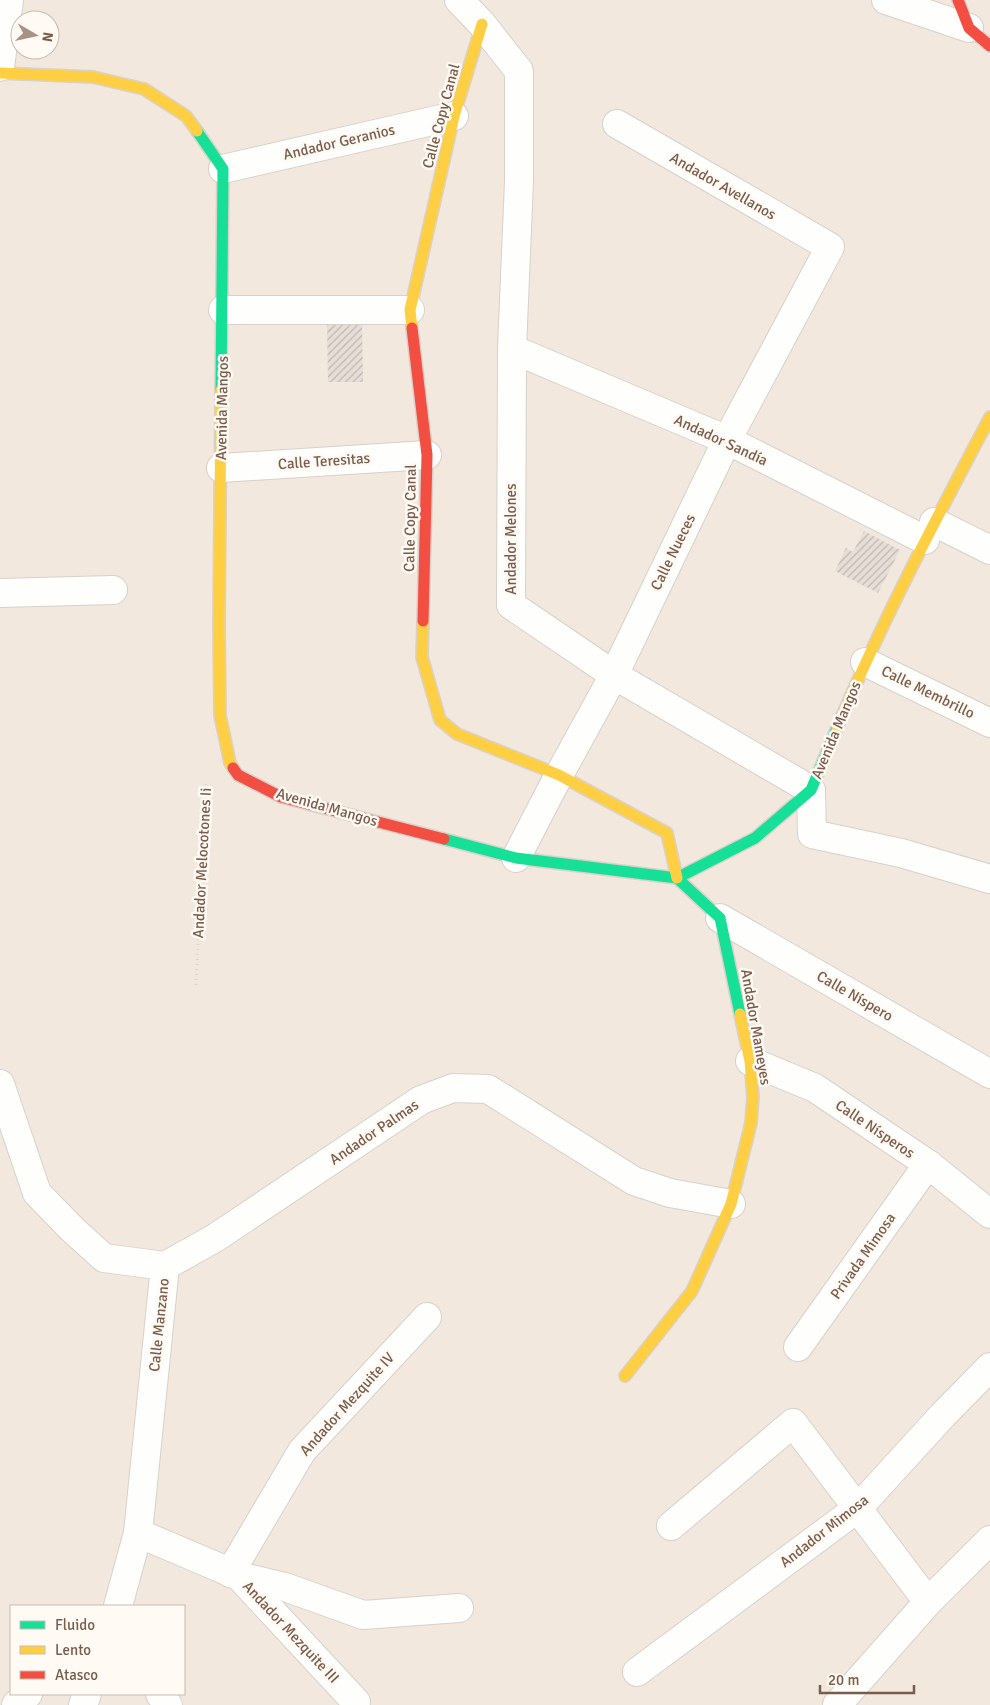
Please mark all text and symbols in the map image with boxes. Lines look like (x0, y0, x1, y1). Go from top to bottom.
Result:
north arrow (10, 10, 60, 60)
text: N (38, 31, 57, 43)
street label: Calle Copy Canal (418, 62, 464, 170)
street label: Andador Geranios (281, 120, 397, 164)
street label: Andador Avellanos (667, 148, 780, 224)
street label: Avenida Mangos (212, 355, 232, 460)
street label: Andador Sandía (671, 410, 771, 470)
street label: Calle Teresitas (277, 449, 371, 473)
street label: Calle Copy Canal (400, 464, 420, 572)
street label: Andador Melones (502, 483, 520, 595)
street label: Calle Nueces (647, 510, 699, 593)
street label: Calle Membrillo (878, 662, 978, 722)
street label: Avenida Mangos (807, 678, 865, 782)
street label: Avenida Mangos (274, 784, 380, 830)
street label: Andador Melocotones Ii (189, 787, 215, 939)
street label: Calle Níspero (814, 967, 897, 1025)
street label: Andador Mameyes (737, 968, 775, 1087)
street label: Andador Palmas (326, 1095, 422, 1168)
street label: Calle Nísperos (832, 1096, 918, 1162)
street label: Privada Mimosa (827, 1209, 899, 1303)
street label: Calle Manzano (145, 1277, 173, 1373)
street label: Andador Mezquite IV (296, 1348, 398, 1459)
street label: Andador Mimosa (776, 1491, 872, 1571)
street label: Andador Mezquite III (239, 1577, 343, 1687)
legend (10, 1605, 185, 1695)
text: Fluido (55, 1616, 95, 1634)
text: Lento (55, 1641, 91, 1659)
scale bar (820, 1662, 914, 1694)
text: Atasco (55, 1666, 98, 1684)
text: 20 m (828, 1671, 859, 1689)

